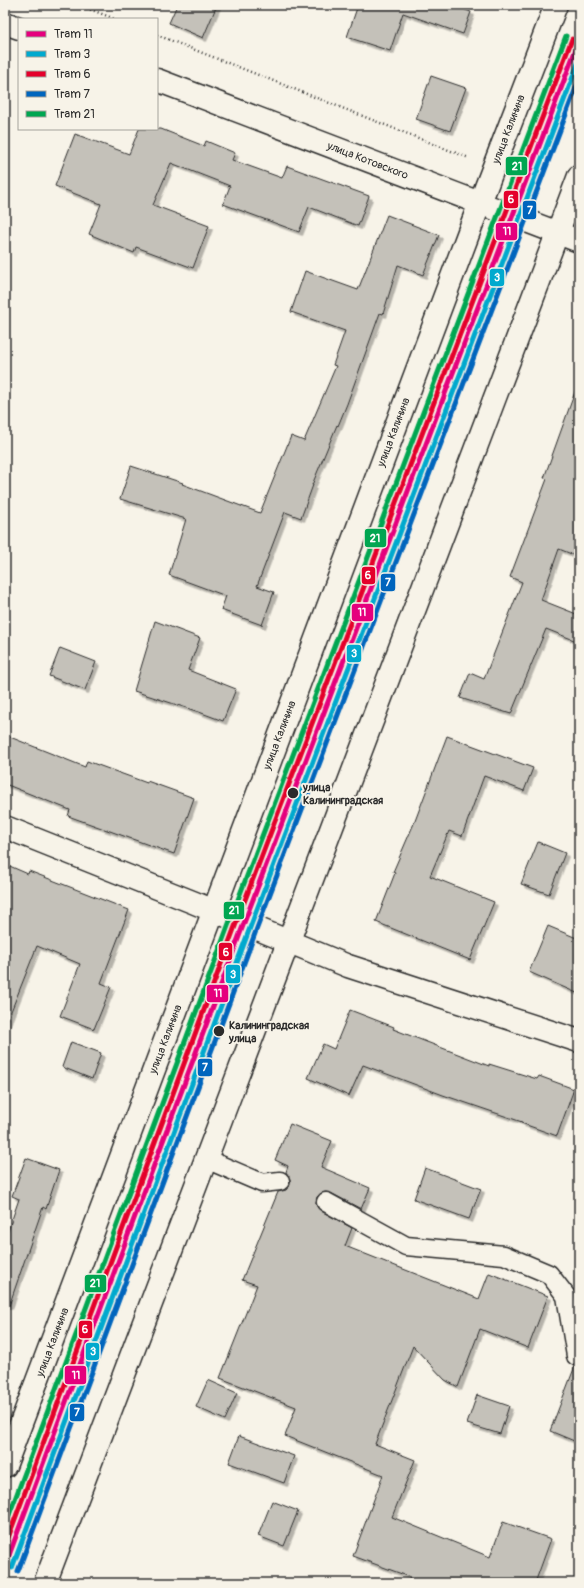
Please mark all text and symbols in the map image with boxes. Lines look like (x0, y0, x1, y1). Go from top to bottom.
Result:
legend (18, 18, 158, 130)
text: Tram 11 (54, 27, 93, 42)
text: Tram 3 (54, 47, 90, 62)
text: Tram 6 (54, 67, 90, 82)
text: Tram 7 (54, 87, 90, 102)
street label: улица Калинина (489, 93, 528, 166)
text: Tram 21 (54, 107, 95, 122)
street label: улица Котовского (325, 139, 410, 182)
line badge: 21 (505, 156, 528, 176)
text: 21 (512, 160, 522, 173)
line badge: 6 (503, 190, 519, 209)
text: 6 (508, 193, 515, 206)
line badge: 7 (522, 200, 537, 220)
text: 7 (527, 204, 533, 217)
line badge: 11 (495, 222, 518, 241)
text: 11 (503, 225, 511, 238)
line badge: 3 (489, 268, 505, 287)
text: 3 (494, 271, 500, 284)
street label: улица Калинина (374, 396, 413, 469)
line badge: 21 (364, 528, 387, 548)
text: 21 (370, 532, 380, 545)
line badge: 6 (361, 566, 376, 585)
text: 6 (365, 569, 372, 582)
line badge: 7 (380, 573, 396, 592)
text: 7 (385, 576, 391, 589)
line badge: 11 (351, 603, 374, 622)
text: 11 (358, 606, 366, 619)
line badge: 3 (346, 644, 362, 663)
text: 3 (351, 647, 357, 660)
street label: улица Калинина (260, 699, 299, 772)
place label: улица Калининградская (302, 781, 383, 807)
marker: улица Калининградская (286, 786, 300, 800)
line badge: 21 (223, 901, 245, 920)
text: 21 (229, 904, 239, 917)
line badge: 6 (218, 942, 233, 961)
text: 6 (223, 946, 230, 959)
line badge: 3 (225, 964, 241, 984)
text: 3 (230, 968, 236, 981)
line badge: 11 (206, 984, 229, 1003)
text: 11 (214, 987, 222, 1000)
street label: улица Калинина (146, 1003, 185, 1076)
place label: Калининградская улица (228, 1019, 309, 1045)
marker: Калининградская улица (212, 1024, 226, 1038)
line badge: 7 (197, 1058, 213, 1077)
text: 7 (202, 1061, 208, 1074)
line badge: 21 (84, 1274, 107, 1293)
text: 21 (90, 1277, 100, 1290)
street label: улица Калинина (33, 1306, 72, 1379)
line badge: 6 (78, 1320, 93, 1339)
text: 6 (82, 1323, 89, 1336)
line badge: 3 (85, 1342, 100, 1361)
text: 3 (90, 1345, 96, 1358)
line badge: 11 (64, 1365, 87, 1385)
text: 11 (72, 1369, 80, 1382)
line badge: 7 (69, 1403, 85, 1422)
text: 7 (74, 1406, 80, 1419)

